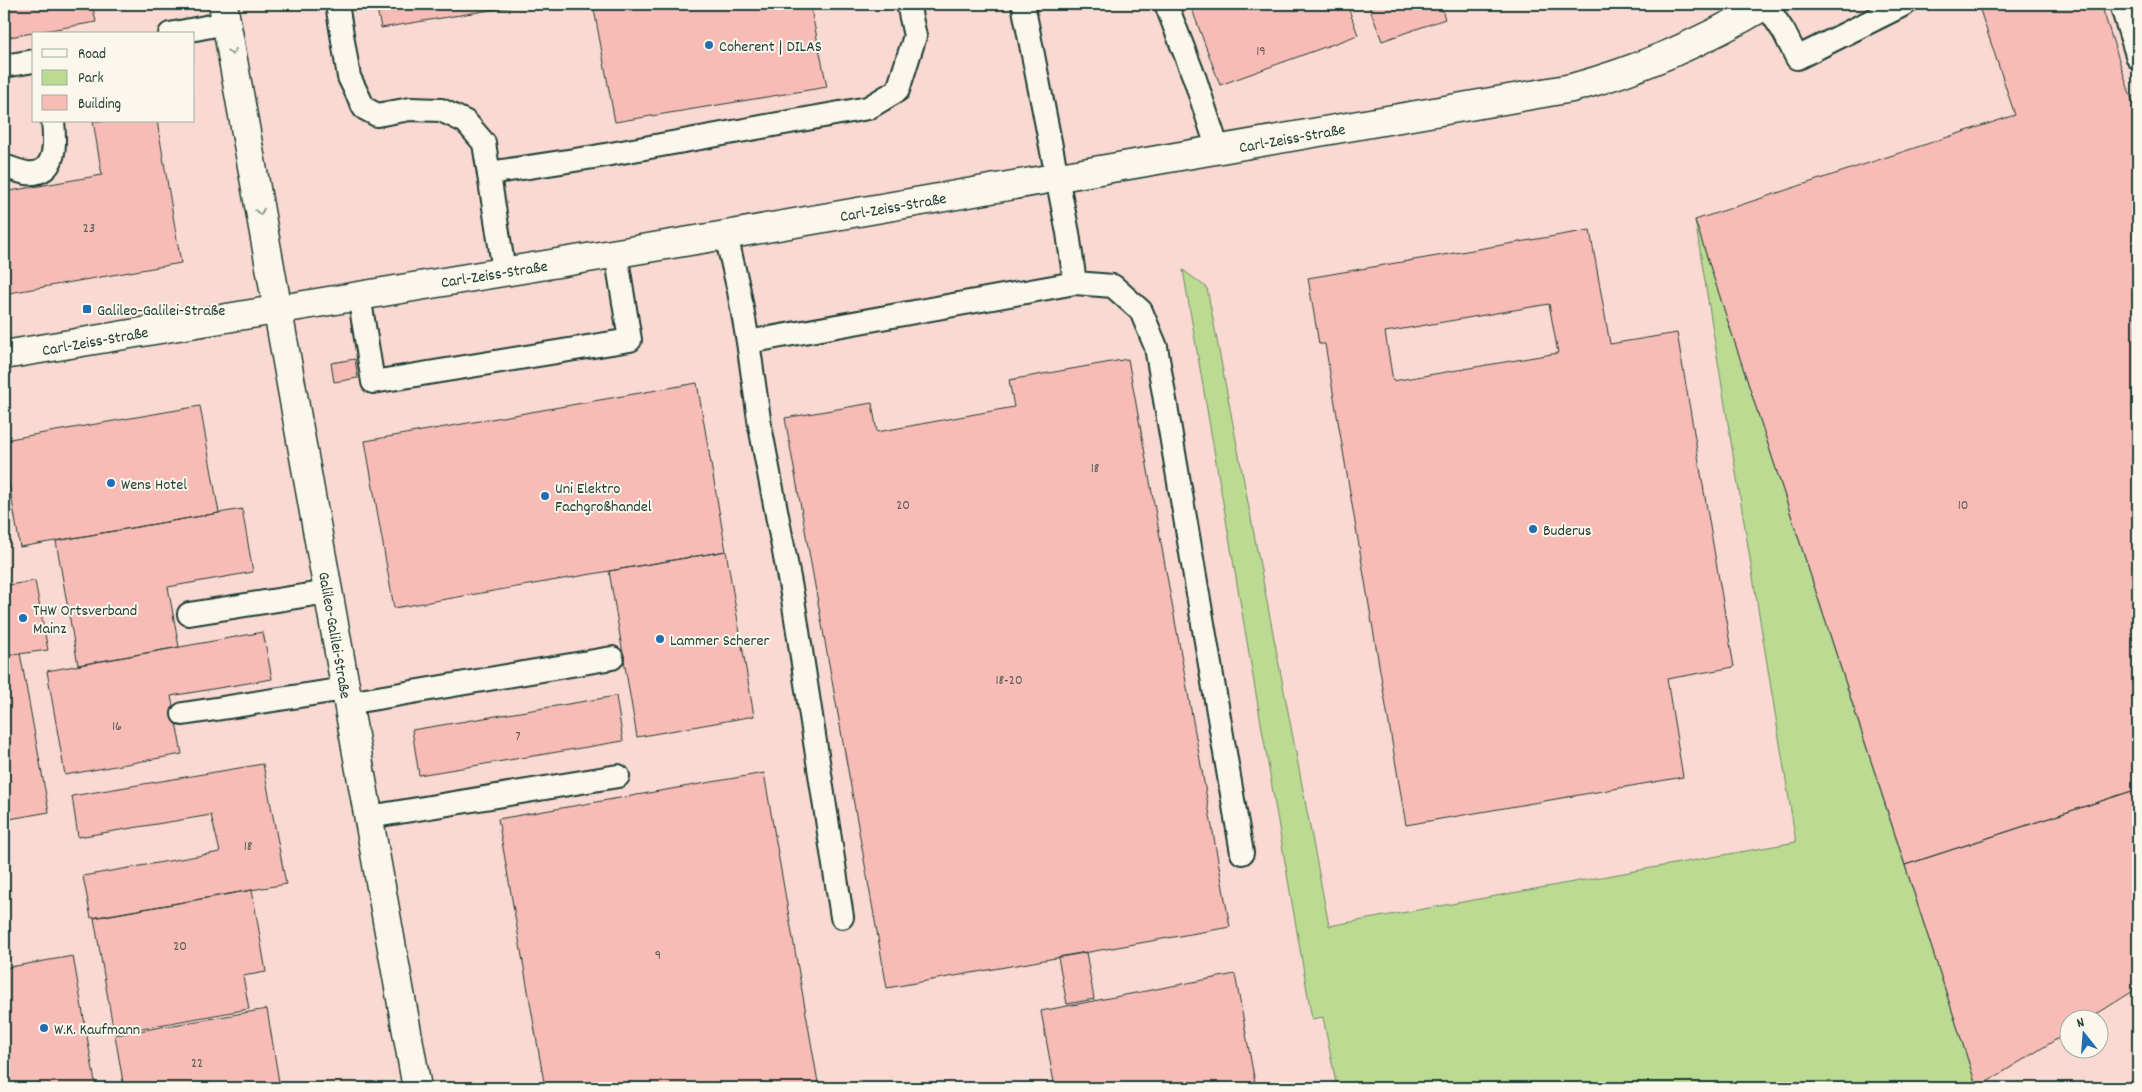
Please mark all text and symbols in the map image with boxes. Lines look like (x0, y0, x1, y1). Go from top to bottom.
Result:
legend (32, 32, 195, 122)
place label: Coherent | DILAS (719, 36, 822, 59)
marker: Coherent | DILAS (703, 39, 715, 51)
house number: 19 (1256, 42, 1266, 62)
text: Road (78, 44, 106, 66)
one-way arrow (226, 47, 236, 56)
text: Park (78, 68, 104, 90)
text: Building (78, 94, 121, 116)
street label: Carl-Zeiss-Straße (1237, 119, 1347, 160)
street label: Carl-Zeiss-Straße (838, 188, 948, 229)
one-way arrow (254, 207, 264, 216)
house number: 23 (83, 219, 95, 239)
street label: Carl-Zeiss-Straße (439, 256, 549, 295)
place label: Galileo-Galilei-Straße (97, 300, 225, 323)
marker: Galileo-Galilei-Straße (81, 303, 93, 315)
street label: Carl-Zeiss-Straße (40, 322, 150, 363)
house number: 18 (1091, 459, 1100, 479)
place label: Wens Hotel (121, 474, 187, 497)
marker: Wens Hotel (105, 477, 117, 489)
place label: Uni Elektro Fachgroßhandel (555, 478, 652, 519)
marker: Uni Elektro Fachgroßhandel (539, 490, 551, 502)
house number: 20 (896, 496, 910, 516)
house number: 10 (1958, 496, 1968, 516)
place label: Buderus (1543, 520, 1592, 543)
marker: Buderus (1527, 523, 1539, 535)
street label: Galileo-Galilei-Straße (311, 570, 356, 701)
place label: THW Ortsverband Mainz (33, 600, 137, 641)
marker: THW Ortsverband Mainz (17, 612, 29, 624)
place label: Lammer Scherer (670, 630, 770, 653)
marker: Lammer Scherer (654, 633, 666, 645)
house number: 18-20 (995, 671, 1023, 691)
house number: 16 (112, 717, 122, 737)
house number: 7 (515, 727, 521, 747)
house number: 18 (244, 837, 253, 857)
house number: 20 (173, 937, 187, 957)
house number: 9 (655, 946, 661, 966)
north arrow (2060, 1010, 2110, 1060)
text: N (2075, 1013, 2087, 1034)
place label: W.K. Kaufmann (54, 1019, 140, 1042)
marker: W.K. Kaufmann (38, 1022, 50, 1034)
house number: 22 (191, 1054, 203, 1074)

